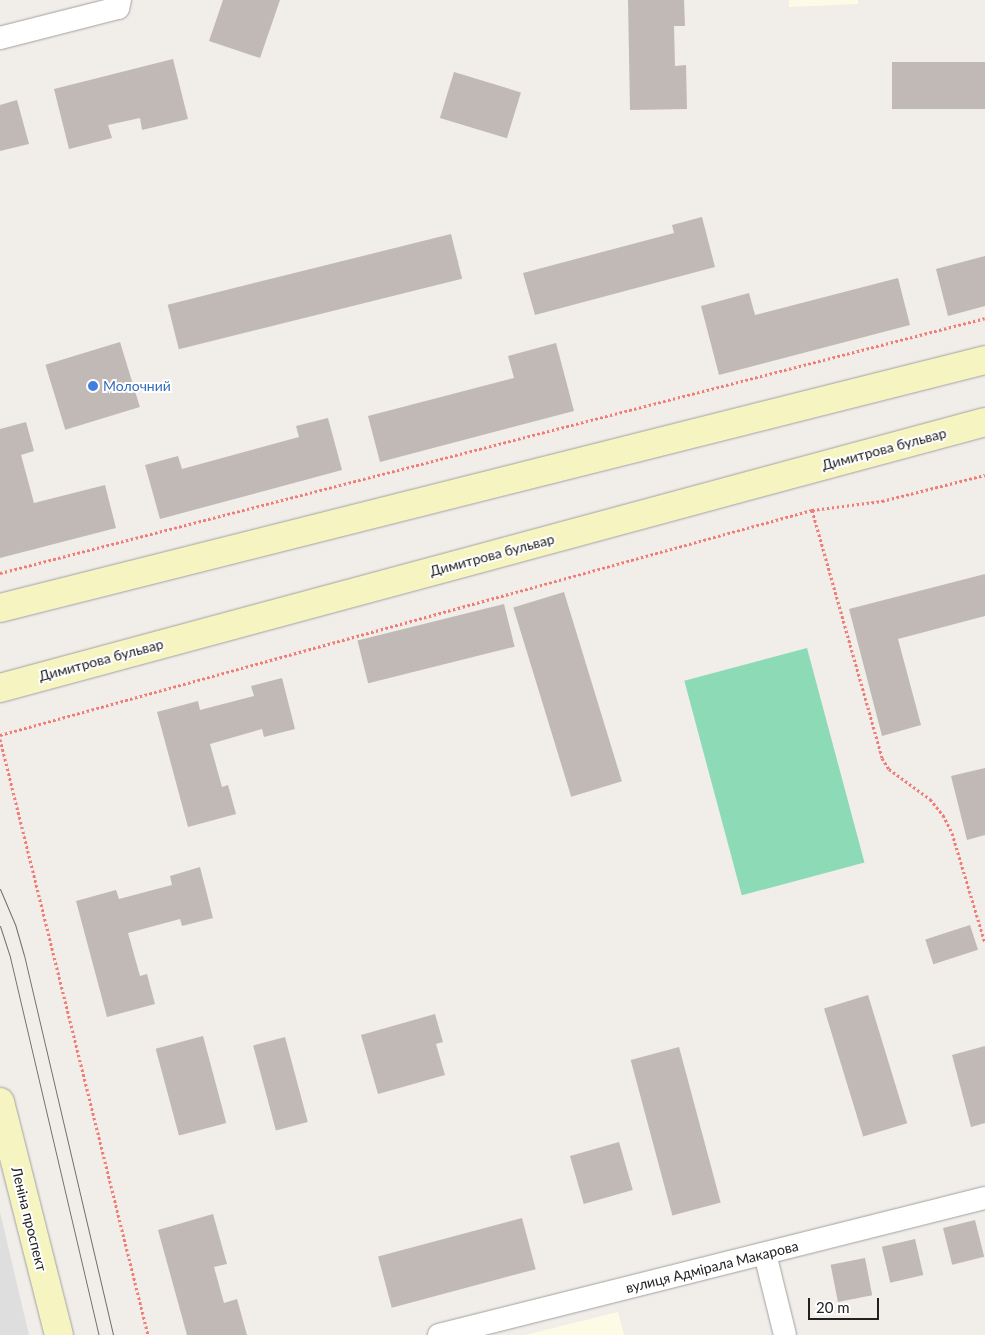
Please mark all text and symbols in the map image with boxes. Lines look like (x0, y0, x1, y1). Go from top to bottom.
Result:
place label: Молочний (103, 378, 171, 394)
marker: Молочний (87, 380, 99, 392)
street label: Димитрова бульвар (820, 424, 948, 474)
street label: Димитрова бульвар (428, 530, 556, 580)
street label: Димитрова бульвар (37, 635, 165, 685)
street label: Леніна проспект (8, 1165, 50, 1273)
street label: вулиця Адмірала Макарова (624, 1237, 800, 1297)
scale bar (810, 1288, 881, 1320)
text: 20 m (816, 1298, 850, 1316)

